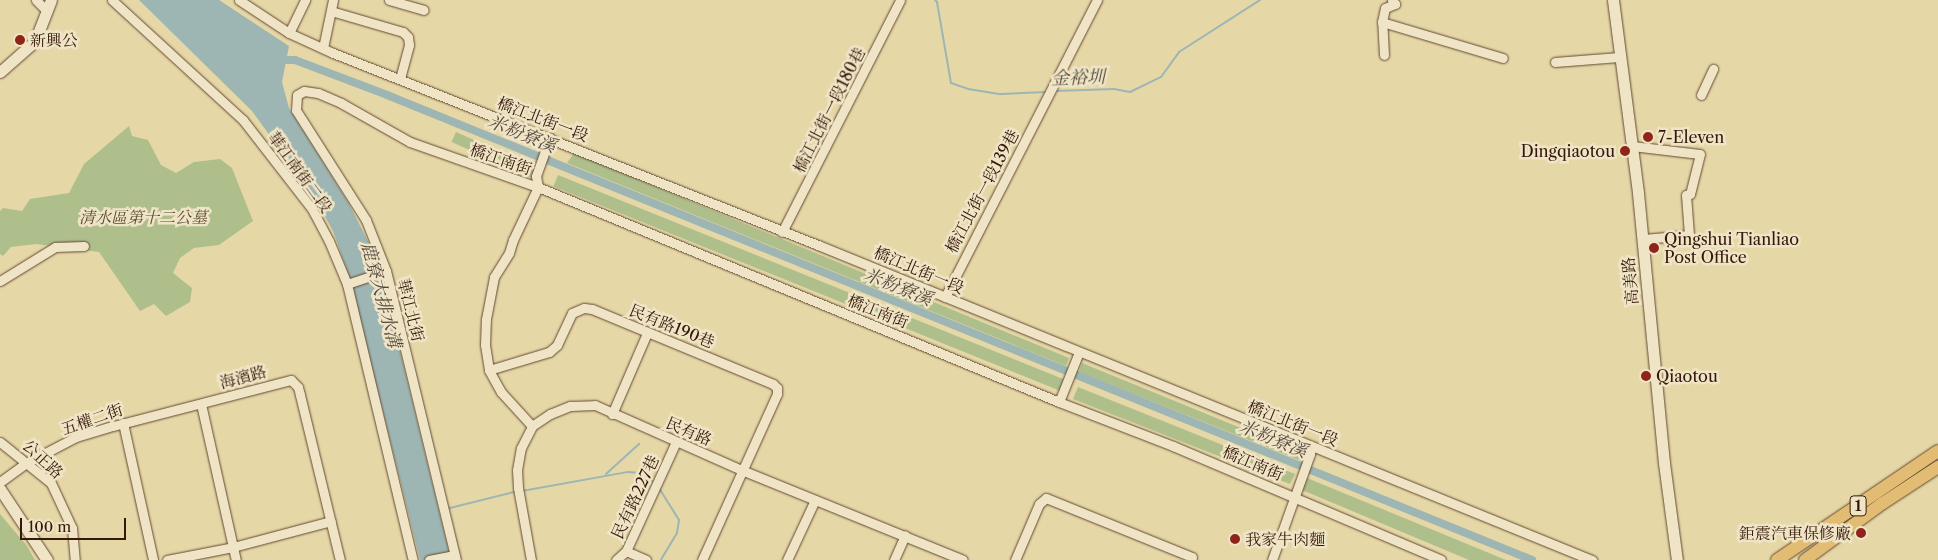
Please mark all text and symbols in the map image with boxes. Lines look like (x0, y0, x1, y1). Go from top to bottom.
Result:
place label: 新興公 (30, 30, 78, 50)
marker: 新興公 (14, 34, 26, 46)
street label: 橋江北街一段180巷 (789, 44, 869, 176)
water label: 金裕圳 (1051, 66, 1105, 90)
street label: 橋江北街一段 (495, 93, 591, 145)
water label: 米粉寮溪 (485, 111, 559, 157)
street label: 橋江北街一段139巷 (941, 126, 1023, 256)
place label: 7-Eleven (1658, 127, 1724, 147)
street label: 華江南街二段 (264, 128, 336, 216)
marker: 7-Eleven (1642, 131, 1654, 143)
street label: 橋江南街 (468, 140, 534, 178)
place label: Dingqiaotou (1521, 141, 1615, 161)
marker: Dingqiaotou (1619, 145, 1631, 157)
park label: 清水區第十二公墓 (79, 207, 207, 227)
place label: Qingshui Tianliao Post Office (1664, 229, 1800, 267)
water label: 鹿寮大排水溝 (357, 240, 405, 350)
street label: 橋江北街一段 (871, 242, 967, 298)
marker: Qingshui Tianliao Post Office (1648, 242, 1660, 254)
street label: 高美路 (1618, 256, 1642, 306)
water label: 米粉寮溪 (861, 264, 935, 310)
street label: 華江北街 (394, 277, 428, 343)
street label: 橋江南街 (845, 290, 911, 332)
street label: 民有路190巷 (627, 300, 717, 352)
street label: 海濱路 (217, 362, 269, 392)
place label: Qiaotou (1656, 366, 1718, 386)
marker: Qiaotou (1640, 370, 1652, 382)
street label: 橋江北街一段 (1245, 396, 1341, 450)
street label: 五權二街 (59, 400, 125, 438)
street label: 民有路 (663, 413, 715, 449)
water label: 米粉寮溪 (1236, 416, 1310, 462)
street label: 公正路 (19, 436, 67, 482)
street label: 橋江南街 (1220, 442, 1286, 484)
street label: 民有路227巷 (607, 452, 663, 542)
road number: 1 (1849, 494, 1867, 518)
scale bar (22, 508, 129, 540)
text: 100 m (28, 517, 71, 536)
place label: 鉅震汽車保修廠 (1739, 523, 1851, 543)
marker: 鉅震汽車保修廠 (1855, 527, 1867, 539)
place label: 我家牛肉麵 (1245, 529, 1325, 549)
marker: 我家牛肉麵 (1229, 533, 1241, 545)

